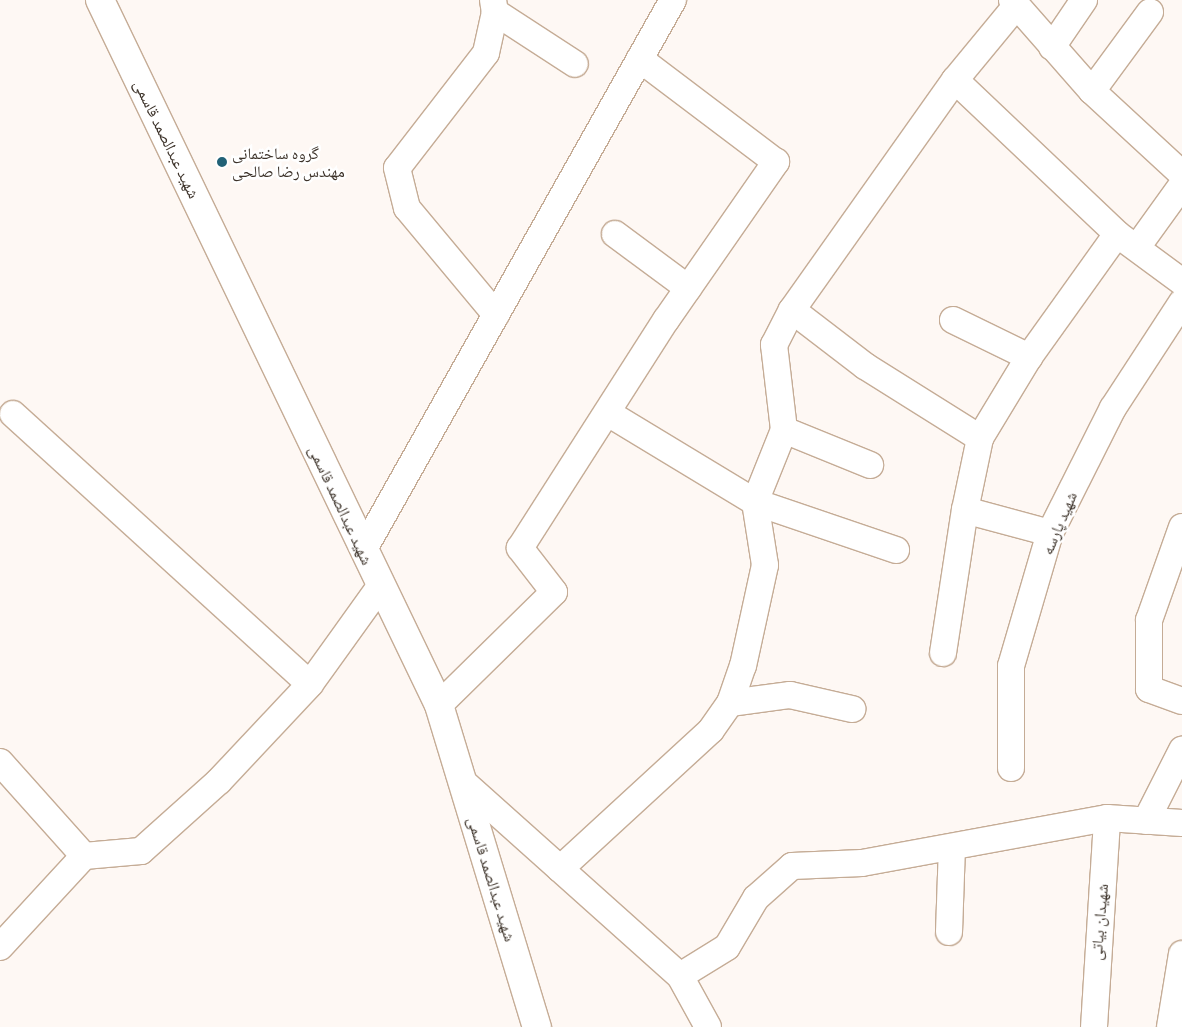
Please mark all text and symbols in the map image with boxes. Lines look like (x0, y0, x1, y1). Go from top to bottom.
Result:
street label: شهید عبدالصمد قاسمی (130, 77, 204, 201)
place label: گروه ساختمانی مهندس رضا صالحی (232, 143, 345, 181)
marker: گروه ساختمانی مهندس رضا صالحی (216, 156, 228, 168)
street label: شهید عبدالصمد قاسمی (305, 442, 377, 568)
street label: شهید پارسه (1037, 489, 1081, 557)
street label: شهید عبدالصمد قاسمی (464, 814, 520, 944)
street label: شهیدان بیاتی (1086, 883, 1112, 961)

